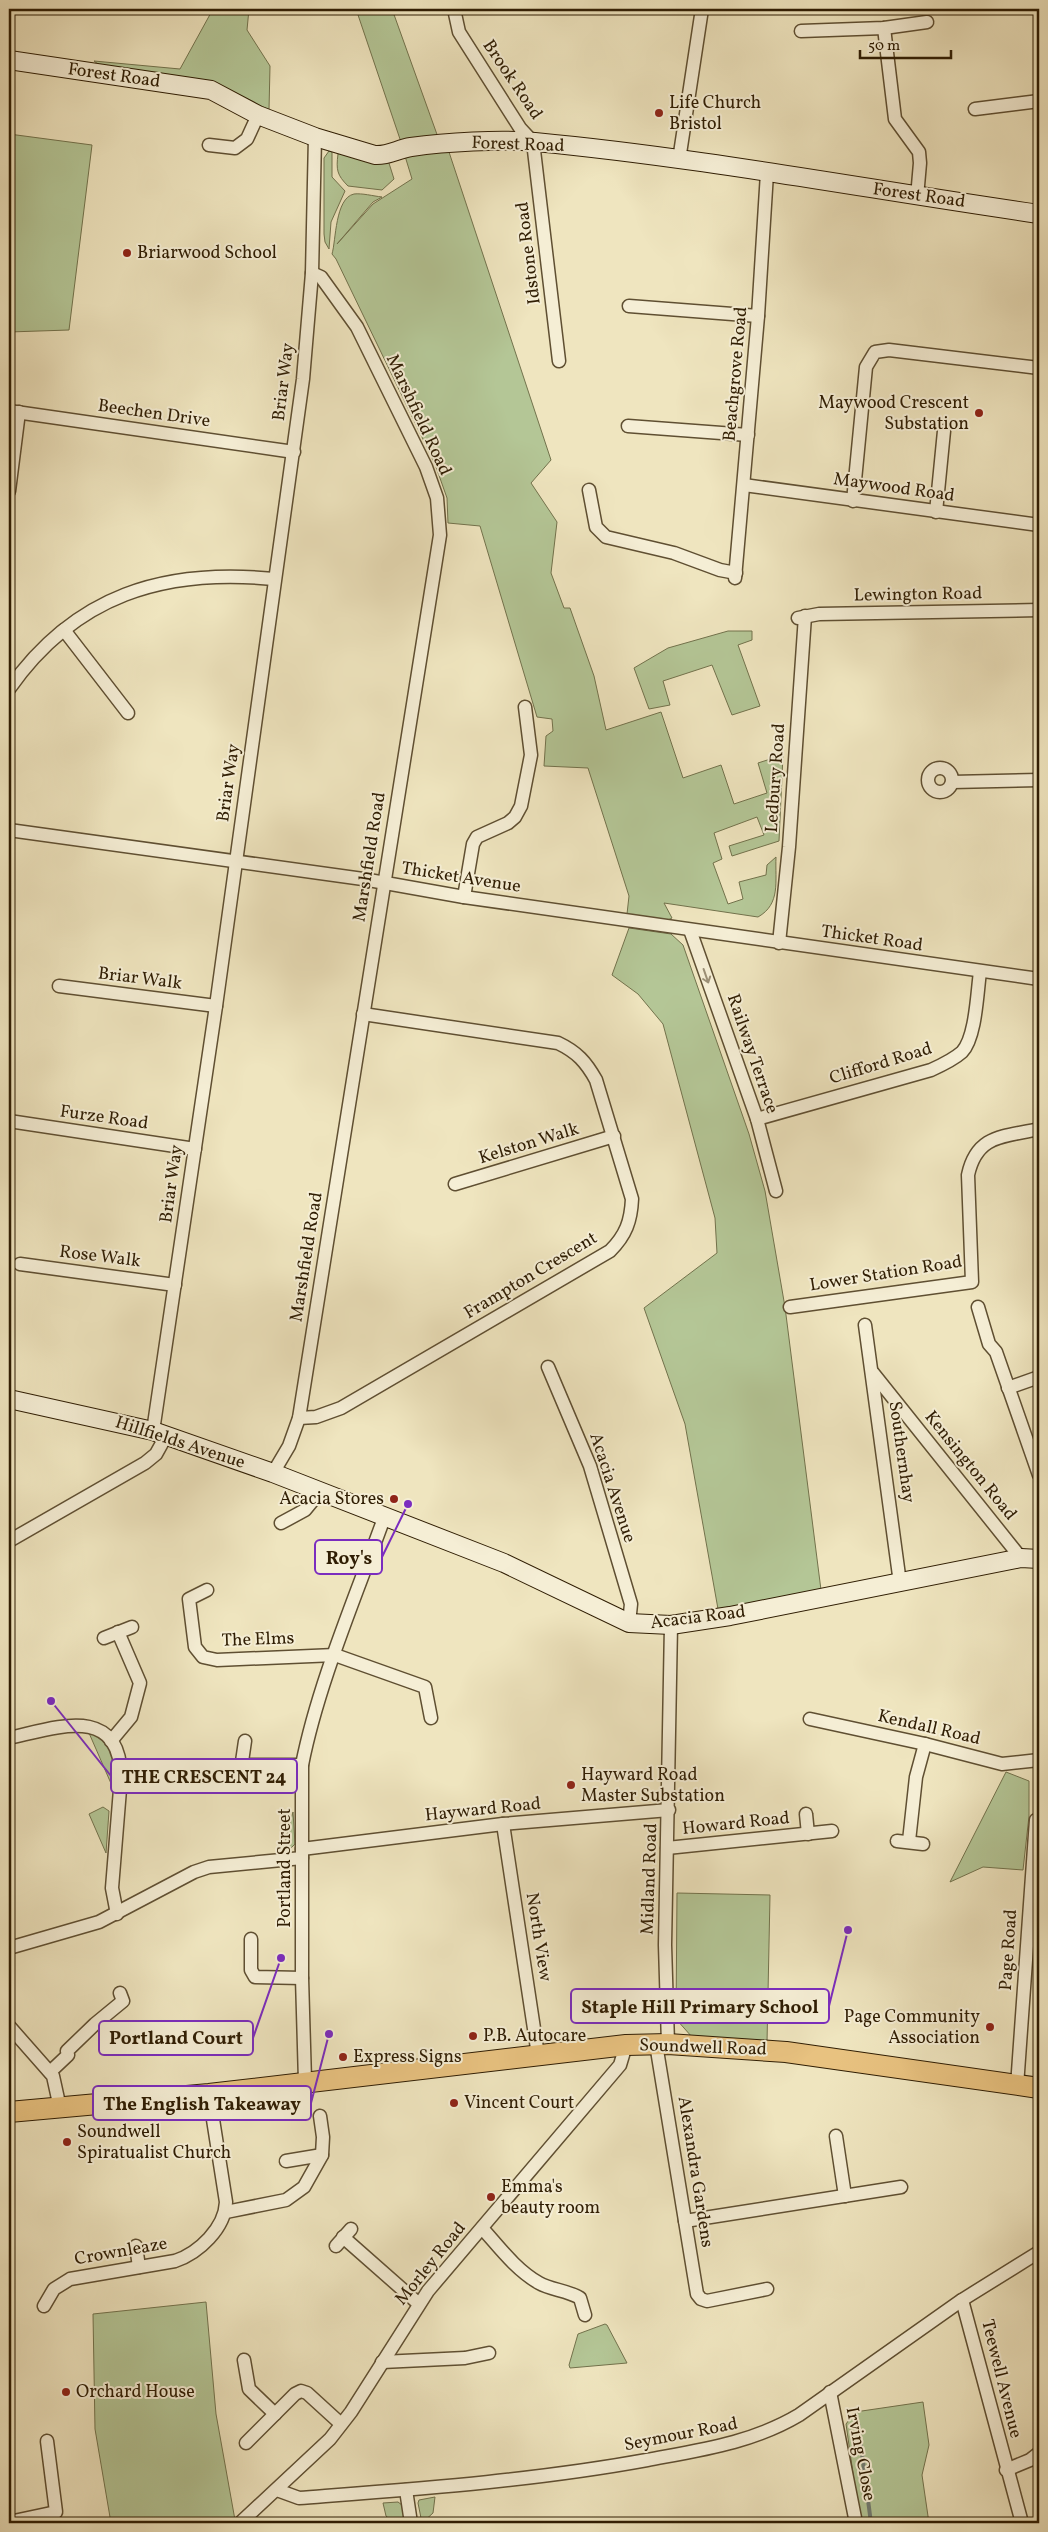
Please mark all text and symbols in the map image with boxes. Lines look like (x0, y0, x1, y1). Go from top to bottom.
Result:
scale bar (860, 28, 952, 60)
street label: Brook Road (476, 35, 548, 125)
text: 50 m (868, 36, 900, 57)
street label: Forest Road (66, 57, 162, 95)
place label: Life Church Bristol (669, 91, 762, 137)
marker: Life Church Bristol (653, 107, 665, 119)
street label: Forest Road (471, 131, 565, 159)
street label: Forest Road (871, 177, 967, 215)
street label: Idstone Road (510, 200, 548, 306)
place label: Briarwood School (137, 241, 277, 266)
marker: Briarwood School (121, 247, 133, 259)
street label: Beachgrove Road (718, 306, 754, 442)
street label: Briar Way (267, 341, 301, 423)
street label: Marshfield Road (379, 350, 457, 480)
place label: Maywood Crescent Substation (818, 391, 969, 437)
street label: Beechen Drive (96, 394, 212, 434)
marker: Maywood Crescent Substation (973, 407, 985, 419)
street label: Maywood Road (832, 467, 956, 509)
street label: Lewington Road (854, 581, 982, 609)
street label: Ledbury Road (760, 722, 792, 834)
street label: Briar Way (211, 742, 247, 824)
street label: Marshfield Road (347, 790, 393, 924)
street label: Thicket Avenue (399, 856, 523, 900)
street label: Thicket Road (819, 919, 925, 959)
street label: Briar Walk (96, 961, 184, 997)
one-way arrow (702, 967, 712, 983)
street label: Railway Terrace (720, 991, 784, 1117)
street label: Clifford Road (827, 1037, 935, 1091)
street label: Furze Road (58, 1099, 150, 1137)
street label: Kelston Walk (476, 1117, 582, 1171)
street label: Briar Way (154, 1143, 190, 1225)
street label: Marshfield Road (284, 1190, 330, 1324)
street label: Frampton Crescent (460, 1226, 602, 1326)
street label: Rose Walk (58, 1240, 142, 1274)
street label: Lower Station Road (808, 1250, 964, 1298)
street label: Southernhay (881, 1400, 921, 1505)
street label: Kensington Road (918, 1406, 1022, 1526)
street label: Hillfields Avenue (112, 1410, 248, 1476)
street label: Acacia Avenue (582, 1430, 642, 1546)
place label: Acacia Stores (279, 1487, 384, 1512)
marker: Acacia Stores (388, 1493, 400, 1505)
callout: Roy's (315, 1540, 382, 1574)
text: Roy's (326, 1546, 373, 1572)
street label: Acacia Road (649, 1600, 747, 1636)
street label: The Elms (221, 1626, 295, 1654)
street label: Kendall Road (875, 1704, 983, 1752)
callout: THE CRESCENT 24 (111, 1759, 297, 1793)
place label: Hayward Road Master Substation (581, 1763, 725, 1809)
text: THE CRESCENT 24 (121, 1765, 287, 1791)
marker: Hayward Road Master Substation (565, 1779, 577, 1791)
street label: Hayward Road (424, 1791, 542, 1829)
street label: Howard Road (681, 1806, 791, 1842)
street label: Portland Street (273, 1808, 298, 1928)
street label: Midland Road (636, 1823, 664, 1935)
street label: North View (519, 1891, 557, 1983)
street label: Page Road (994, 1909, 1024, 1991)
callout: Staple Hill Primary School (571, 1989, 829, 2023)
text: Staple Hill Primary School (581, 1995, 819, 2021)
place label: Page Community Association (844, 2005, 980, 2051)
callout: Portland Court (99, 2021, 253, 2055)
marker: Page Community Association (984, 2021, 996, 2033)
place label: P.B. Autocare (483, 2024, 586, 2049)
text: Portland Court (109, 2026, 243, 2052)
marker: P.B. Autocare (467, 2030, 479, 2042)
street label: Soundwell Road (639, 2033, 767, 2063)
place label: Express Signs (353, 2045, 462, 2070)
marker: Express Signs (337, 2051, 349, 2063)
callout: The English Takeaway (93, 2086, 311, 2120)
place label: Vincent Court (464, 2091, 574, 2116)
text: The English Takeaway (103, 2092, 301, 2118)
street label: Alexandra Gardens (671, 2095, 719, 2249)
marker: Vincent Court (448, 2097, 460, 2109)
place label: Soundwell Spiratualist Church (77, 2120, 232, 2166)
marker: Soundwell Spiratualist Church (61, 2136, 73, 2148)
place label: Emma's beauty room (501, 2175, 600, 2221)
marker: Emma's beauty room (485, 2191, 497, 2203)
street label: Morley Road (390, 2217, 472, 2311)
street label: Crownleaze (73, 2232, 169, 2272)
street label: Teewell Avenue (974, 2317, 1028, 2441)
place label: Orchard House (76, 2380, 195, 2405)
marker: Orchard House (60, 2386, 72, 2398)
street label: Irving Close (839, 2405, 881, 2503)
street label: Seymour Road (622, 2412, 740, 2458)

